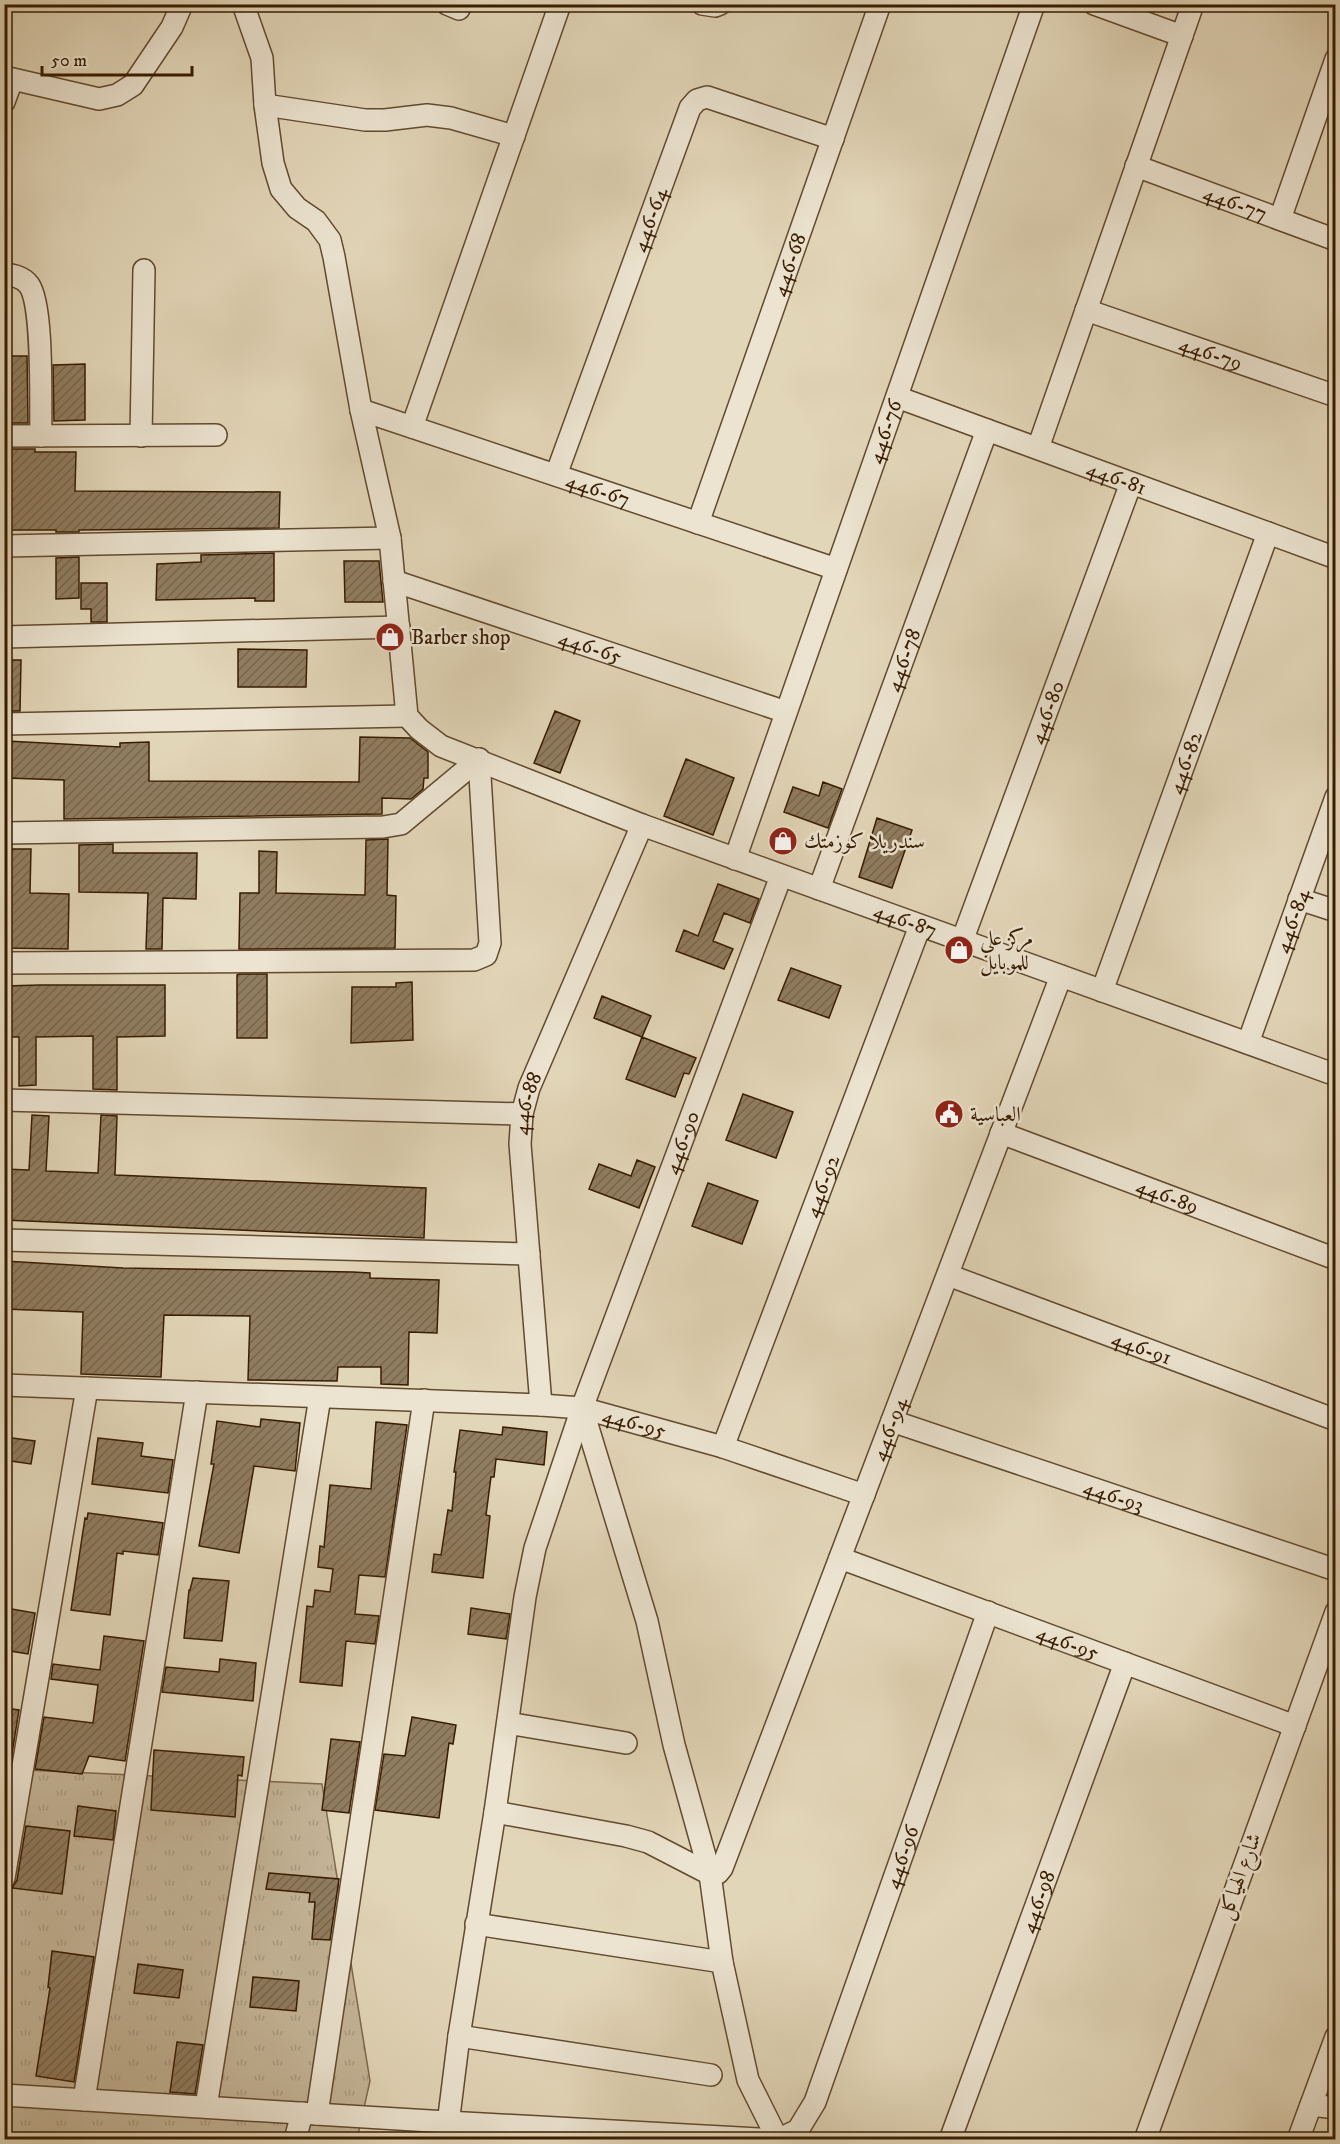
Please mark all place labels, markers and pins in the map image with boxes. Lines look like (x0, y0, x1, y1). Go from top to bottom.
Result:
shop icon: Barber shop (374, 621, 406, 653)
place label: Barber shop (411, 625, 511, 651)
shop icon: سندريلا كوزمتك (767, 825, 799, 857)
place label: سندريلا كوزمتك (804, 829, 925, 855)
place label: مركز علي للموبايل (980, 926, 1033, 977)
shop icon: مركز علي للموبايل (943, 934, 975, 966)
public building icon: العباسية (933, 1098, 965, 1130)
place label: العباسية (970, 1102, 1021, 1128)

